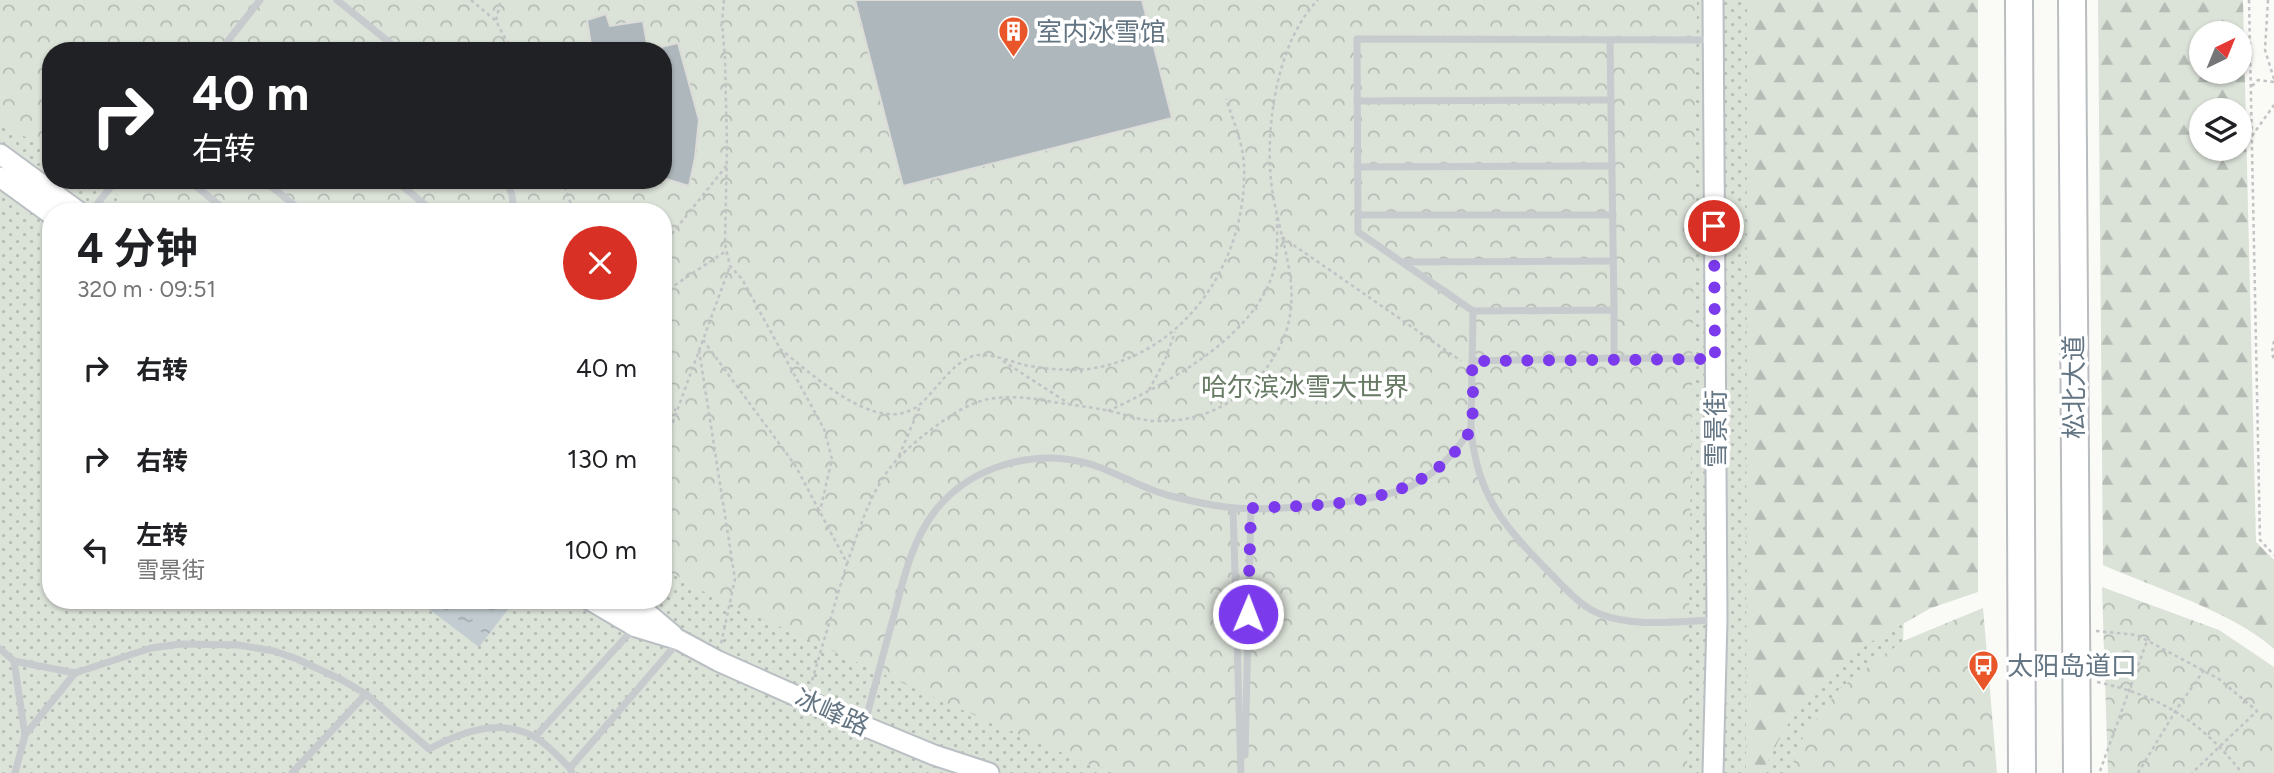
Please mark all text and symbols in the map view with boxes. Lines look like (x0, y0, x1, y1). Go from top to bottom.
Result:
building icon: 室内冰雪馆 (996, 15, 1030, 59)
place label: 室内冰雪馆 (1036, 16, 1166, 48)
north arrow (2189, 21, 2252, 84)
map controls (2189, 21, 2252, 161)
text: 40 m (192, 63, 309, 122)
icon: right (77, 70, 168, 161)
button: layers (2189, 98, 2252, 161)
text: 右转 (192, 130, 256, 168)
pin (1684, 196, 1744, 256)
icon: arrive (1695, 207, 1733, 245)
text: 4 分钟 (77, 223, 198, 274)
button: close (563, 226, 637, 300)
text: 320 m · 09:51 (77, 275, 216, 303)
street label: 松北大道 (2058, 335, 2090, 439)
icon: right (77, 349, 115, 387)
text: 40 m (576, 352, 637, 384)
text: 右转 (136, 354, 188, 386)
park label: 哈尔滨冰雪大世界 (1201, 371, 1409, 403)
street label: 雪景街 (1700, 390, 1732, 468)
icon: right (77, 440, 115, 478)
text: 130 m (567, 443, 637, 475)
text: 右转 (136, 445, 188, 477)
text: 左转 (136, 519, 188, 551)
icon: left (77, 531, 115, 569)
text: 100 m (564, 534, 637, 566)
text: 雪景街 (136, 556, 205, 584)
position arrow (1211, 577, 1285, 651)
bus stop icon: 太阳岛道口 (1967, 649, 2001, 693)
place label: 太阳岛道口 (2007, 650, 2137, 682)
street label: 冰峰路 (790, 682, 874, 742)

